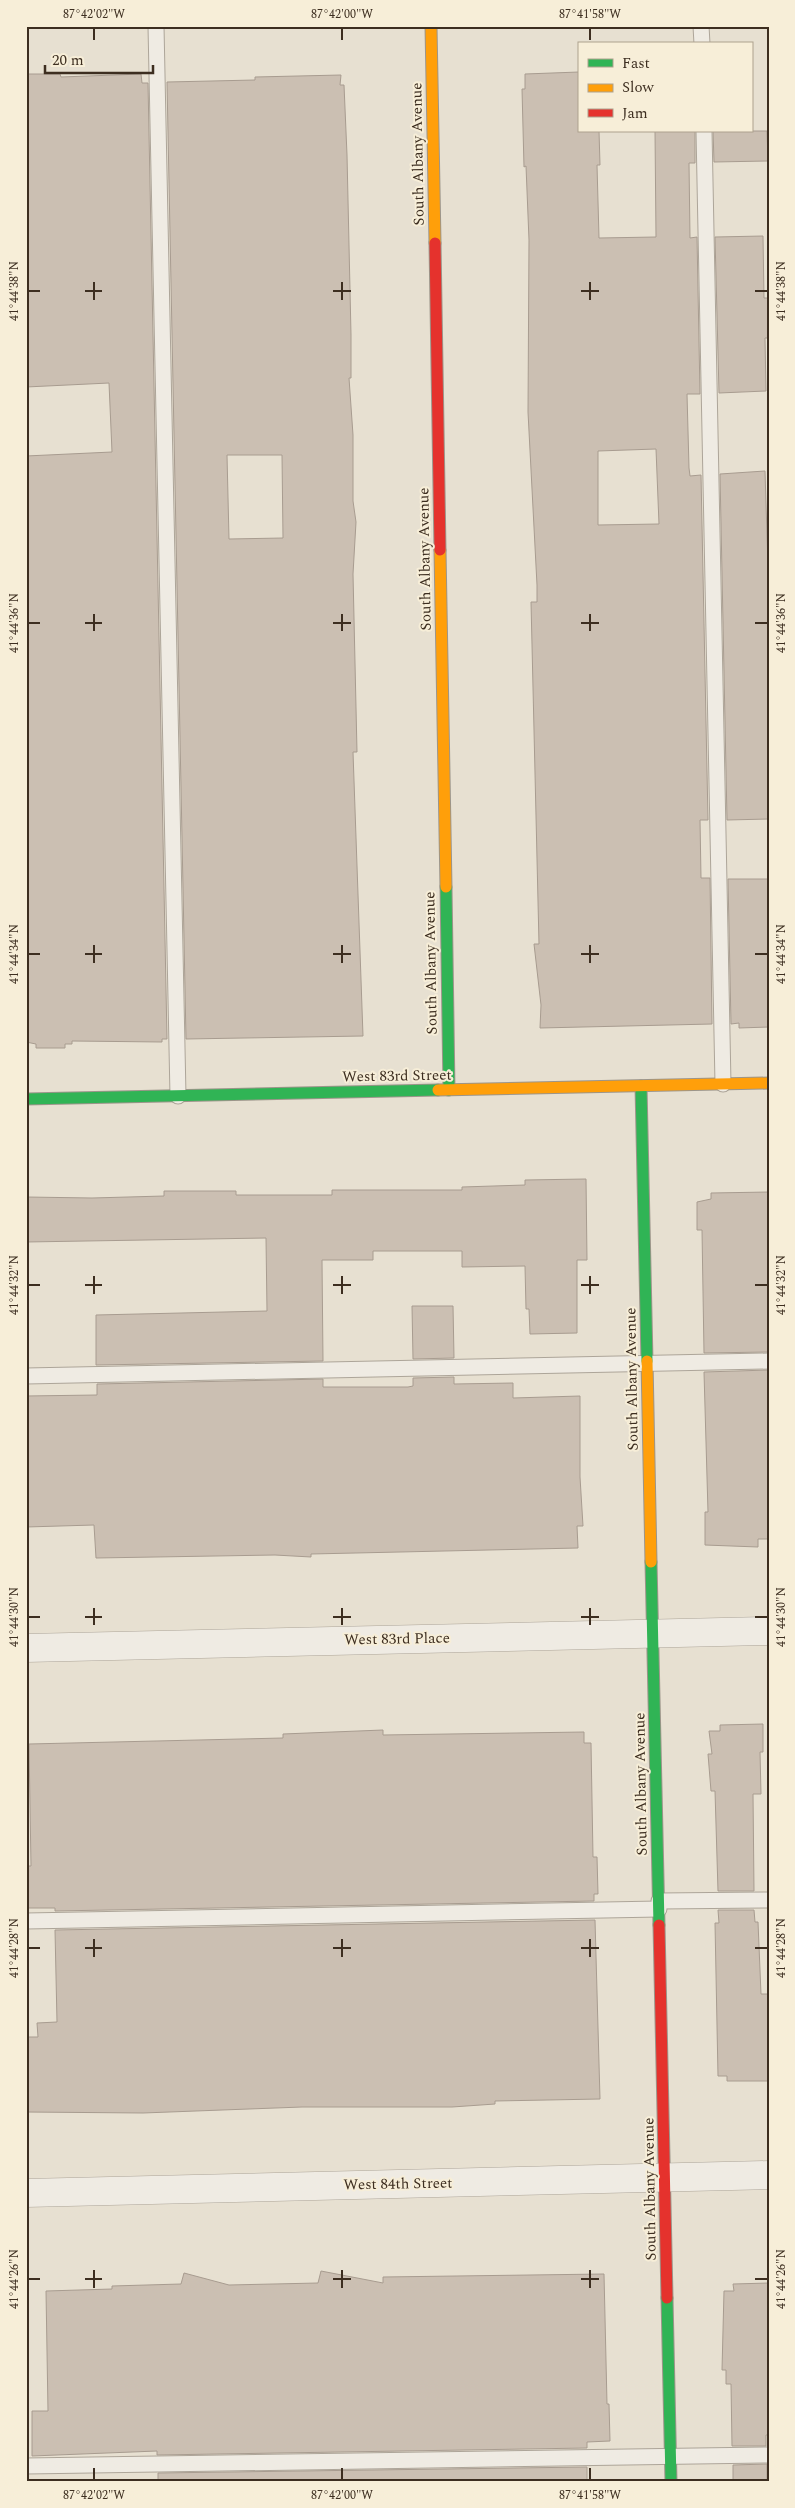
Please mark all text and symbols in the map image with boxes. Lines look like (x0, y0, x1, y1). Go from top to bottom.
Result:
text: 87°42'02"W (63, 5, 125, 24)
text: 87°42'00"W (311, 5, 373, 24)
text: 87°41'58"W (559, 5, 621, 24)
scale bar (45, 42, 152, 74)
legend (578, 42, 752, 132)
text: 20 m (52, 49, 84, 72)
text: Fast (622, 52, 650, 75)
text: Slow (622, 76, 654, 99)
street label: South Albany Avenue (405, 82, 431, 226)
text: Jam (622, 102, 648, 125)
text: 41°44'38"N (5, 261, 24, 321)
text: 41°44'38"N (772, 261, 791, 321)
street label: South Albany Avenue (412, 487, 438, 631)
text: 41°44'36"N (5, 593, 24, 653)
text: 41°44'36"N (772, 593, 791, 653)
street label: South Albany Avenue (418, 891, 444, 1035)
text: 41°44'34"N (5, 924, 24, 984)
text: 41°44'34"N (772, 924, 791, 984)
street label: West 83rd Street (342, 1064, 452, 1088)
text: 41°44'32"N (5, 1255, 24, 1315)
text: 41°44'32"N (772, 1255, 791, 1315)
street label: South Albany Avenue (619, 1307, 645, 1451)
text: 41°44'30"N (5, 1587, 24, 1647)
text: 41°44'30"N (772, 1587, 791, 1647)
street label: West 83rd Place (344, 1627, 450, 1651)
street label: South Albany Avenue (628, 1712, 654, 1856)
text: 41°44'28"N (5, 1918, 24, 1978)
text: 41°44'28"N (772, 1918, 791, 1978)
street label: South Albany Avenue (637, 2117, 663, 2261)
street label: West 84th Street (343, 2172, 453, 2196)
text: 41°44'26"N (5, 2249, 24, 2309)
text: 41°44'26"N (772, 2249, 791, 2309)
text: 87°42'02"W (63, 2486, 125, 2505)
text: 87°42'00"W (311, 2486, 373, 2505)
text: 87°41'58"W (559, 2486, 621, 2505)

